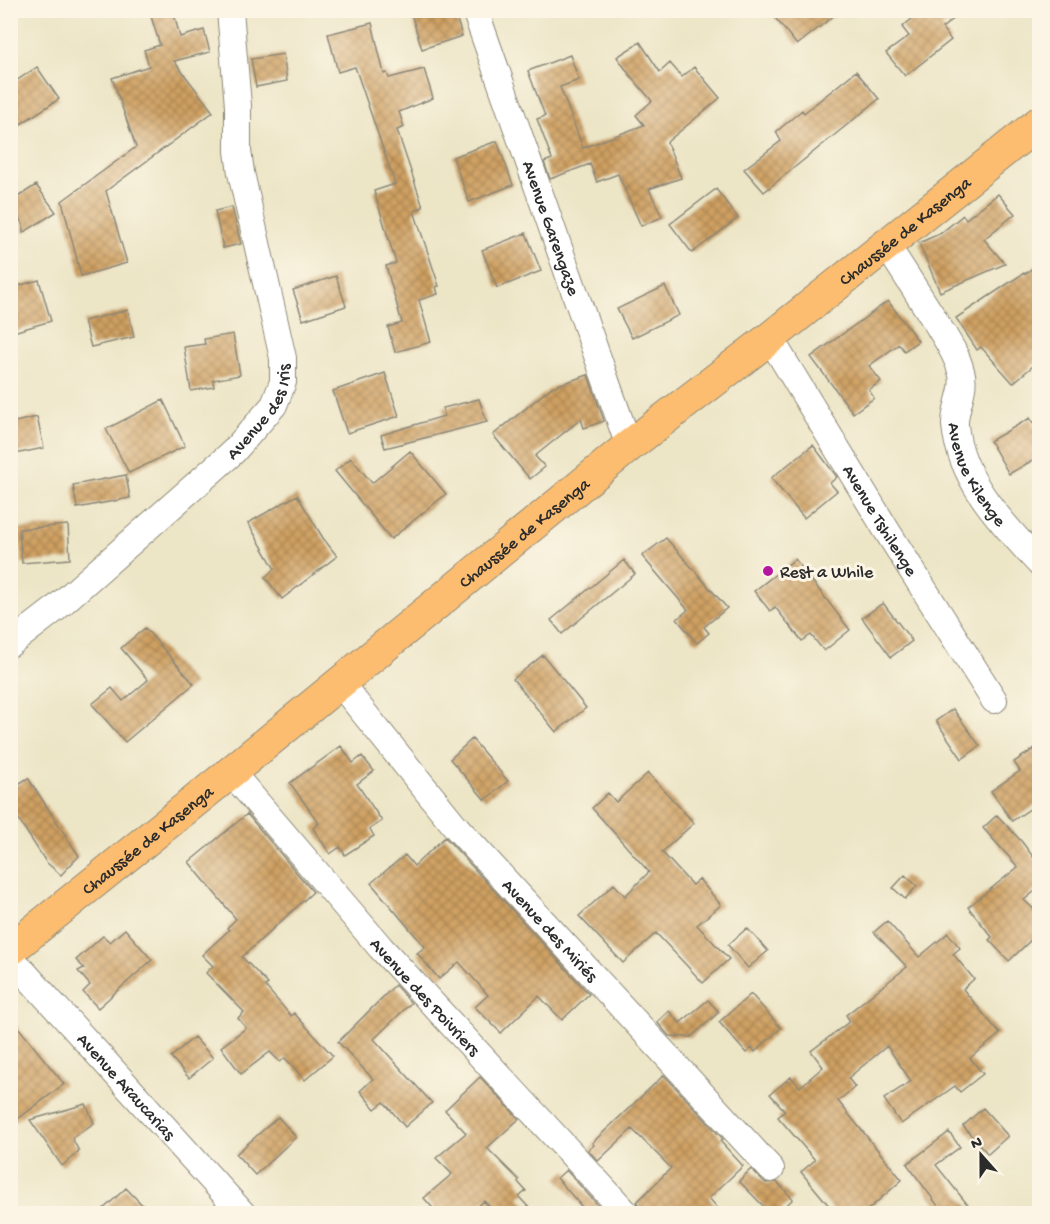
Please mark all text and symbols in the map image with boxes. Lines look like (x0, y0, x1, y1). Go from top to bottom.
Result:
street label: Avenue Garengaze (516, 158, 583, 300)
street label: Chaussée de Kasenga (836, 173, 977, 291)
street label: Avenue des Iris (224, 363, 296, 465)
street label: Avenue Kilenge (942, 422, 1010, 532)
street label: Avenue Tshilenge (836, 462, 921, 581)
street label: Chaussée de Kasenga (456, 474, 596, 594)
place label: Rest a While (780, 563, 874, 584)
marker: Rest a While (761, 564, 775, 578)
street label: Chaussée de Kasenga (79, 782, 219, 901)
street label: Avenue des Miriés (496, 876, 602, 988)
street label: Avenue des Poivriers (364, 935, 484, 1062)
street label: Avenue Araucarias (71, 1030, 180, 1146)
north arrow (951, 1125, 1011, 1185)
text: N (969, 1133, 986, 1155)

